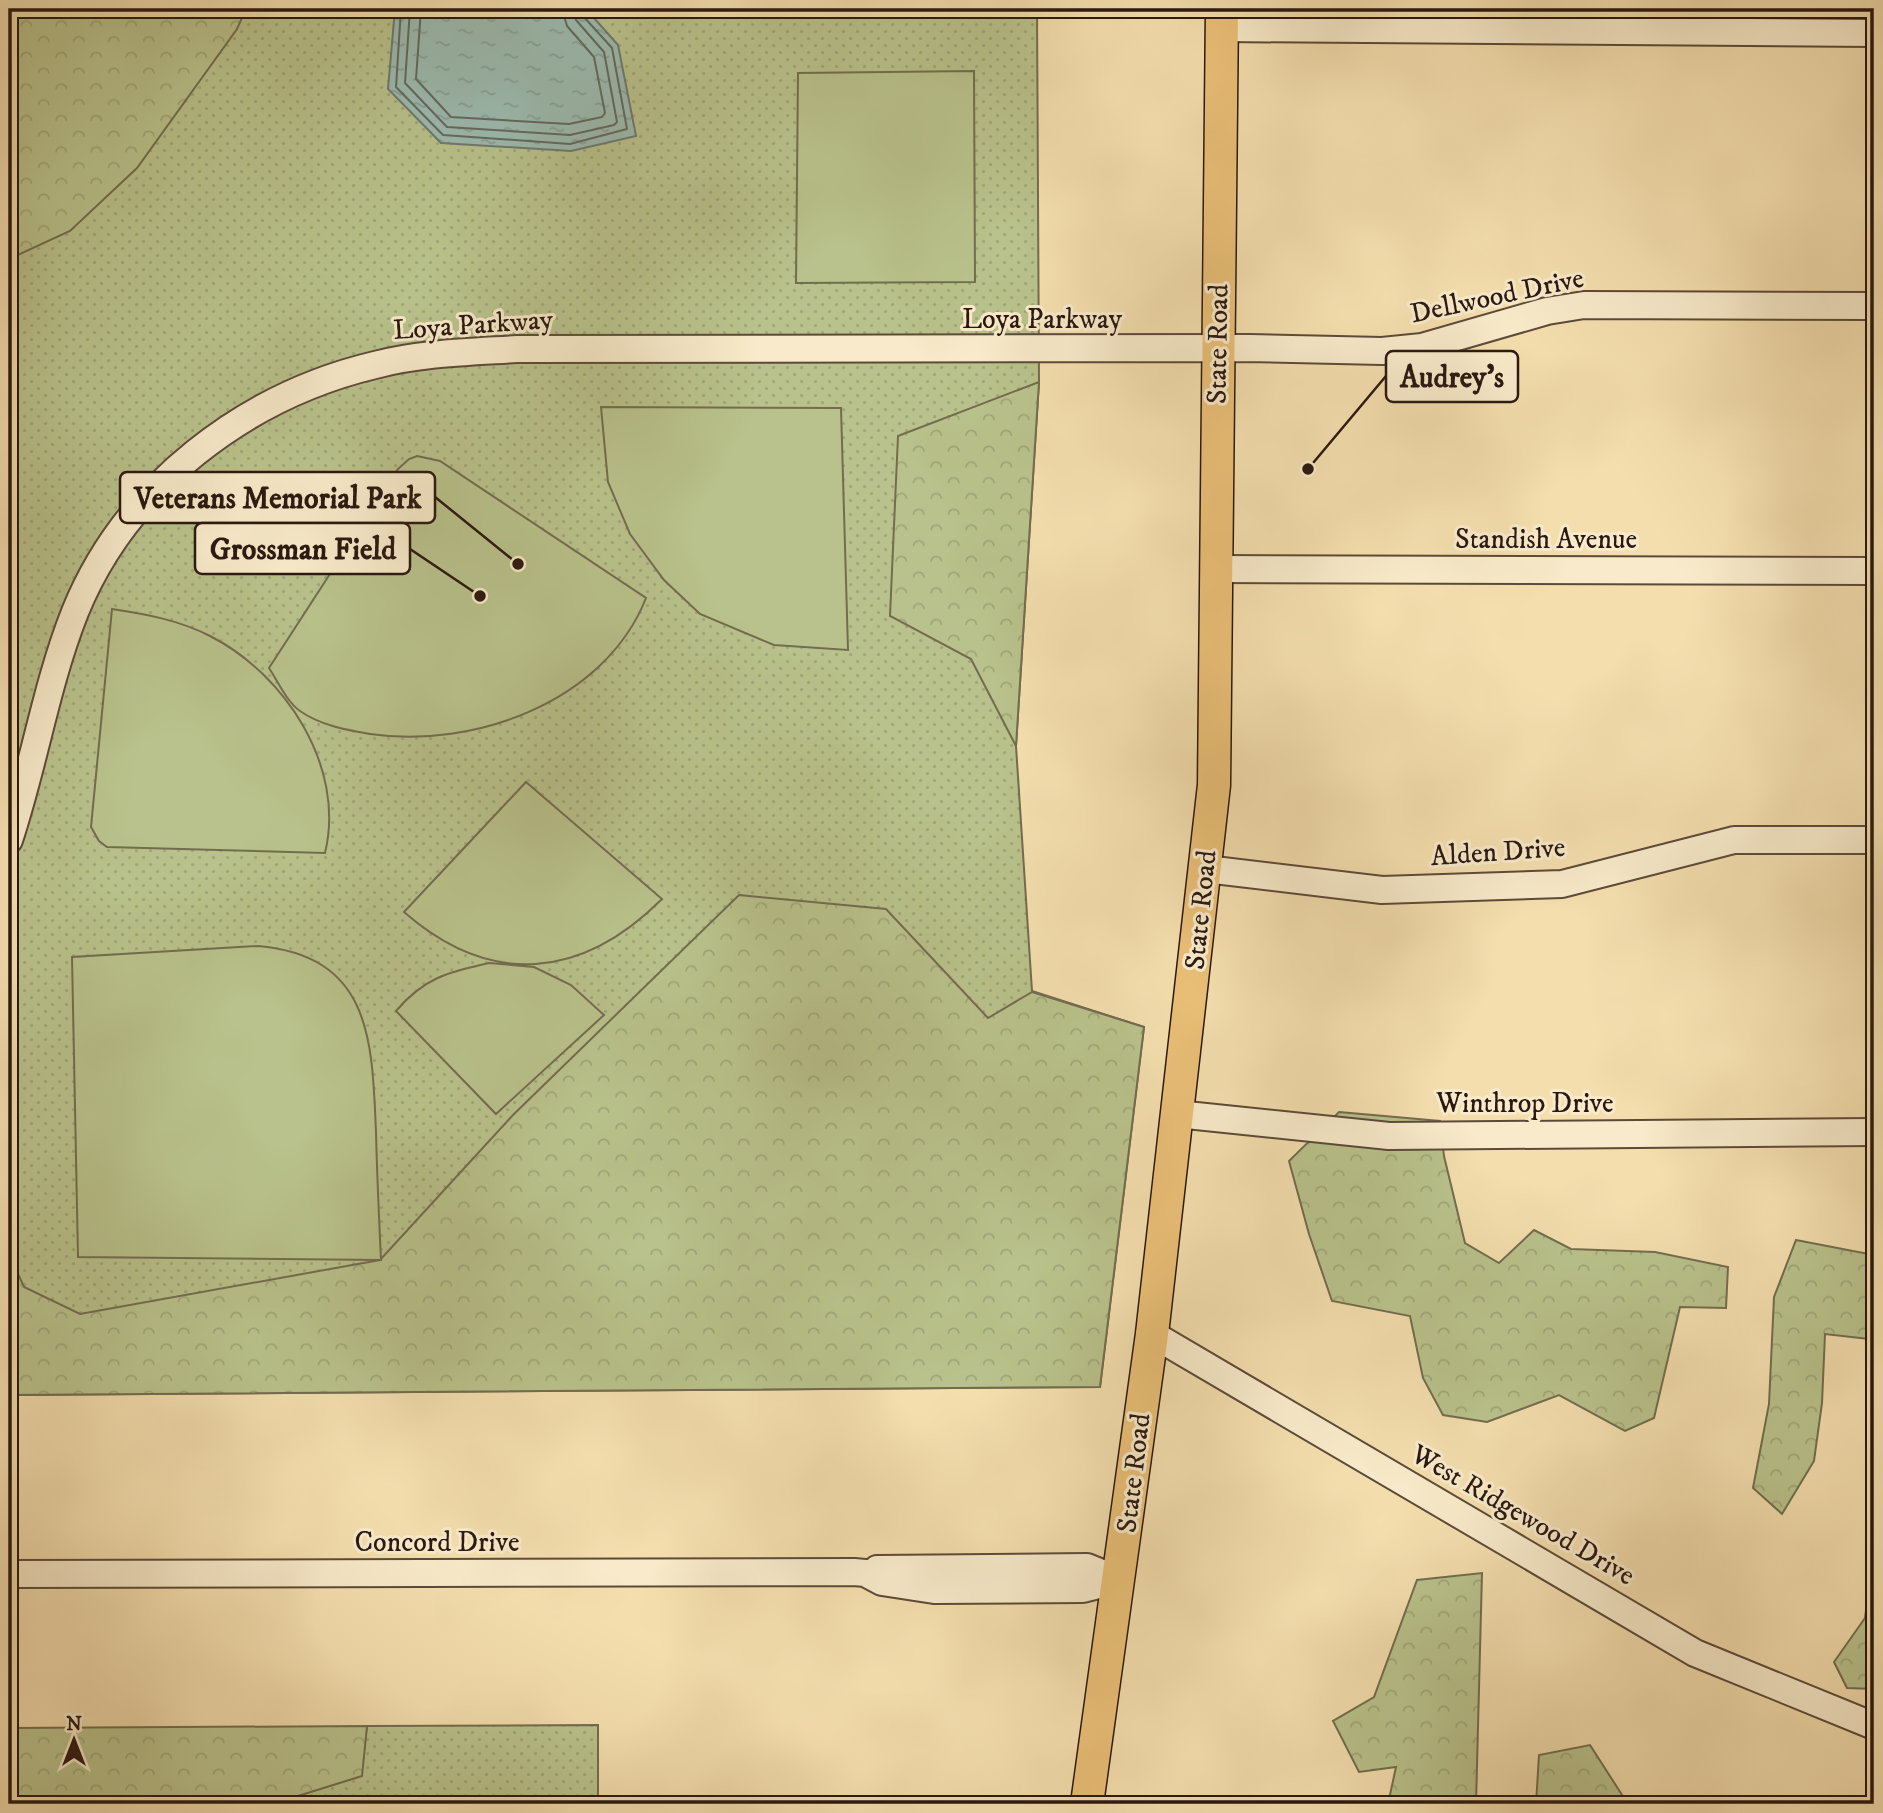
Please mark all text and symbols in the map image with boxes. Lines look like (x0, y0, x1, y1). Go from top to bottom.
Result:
street label: Dellwood Drive (1407, 261, 1587, 331)
street label: State Road (1199, 284, 1237, 404)
street label: Loya Parkway (392, 302, 555, 348)
street label: Loya Parkway (962, 302, 1123, 337)
callout: Audrey's (1386, 351, 1518, 402)
text: Audrey's (1399, 360, 1504, 397)
callout: Veterans Memorial Park (120, 472, 435, 523)
text: Veterans Memorial Park (133, 481, 423, 518)
street label: Standish Avenue (1455, 522, 1637, 557)
callout: Grossman Field (195, 523, 410, 574)
text: Grossman Field (210, 532, 397, 569)
street label: Alden Drive (1430, 830, 1566, 874)
street label: State Road (1177, 848, 1225, 972)
street label: Winthrop Drive (1435, 1086, 1614, 1121)
street label: State Road (1109, 1411, 1159, 1535)
street label: West Ridgewood Drive (1404, 1436, 1641, 1593)
street label: Concord Drive (355, 1525, 520, 1560)
north arrow (38, 1704, 108, 1774)
text: N (66, 1713, 82, 1736)

